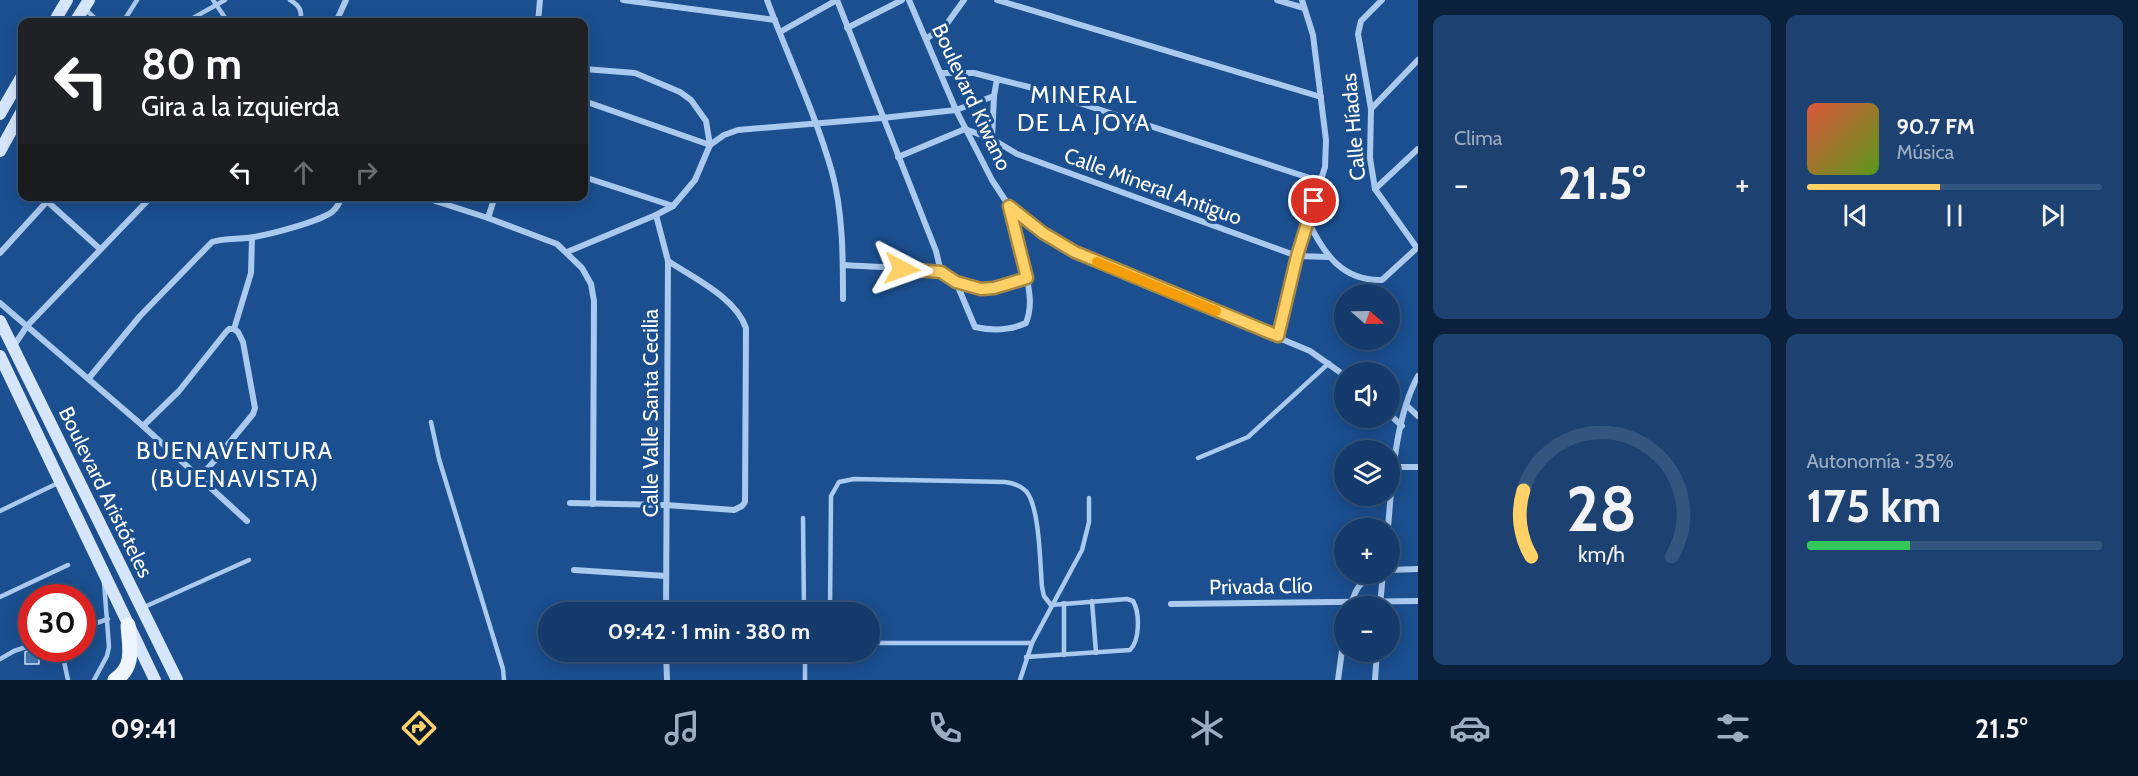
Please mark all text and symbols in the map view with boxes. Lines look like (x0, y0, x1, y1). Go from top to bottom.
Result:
street label: Boulevard Kiwano (927, 20, 1017, 174)
text: 80 m (141, 38, 242, 90)
icon: left (42, 42, 120, 120)
street label: Calle Híadas (1336, 72, 1370, 182)
district label: MINERAL DE LA JOYA (1017, 80, 1151, 137)
text: Gira a la izquierda (141, 90, 340, 123)
text: 90.7 FM (1897, 113, 1975, 140)
text: Clima (1454, 126, 1502, 150)
text: Música (1897, 140, 1954, 164)
street label: Calle Mineral Antiguo (1061, 142, 1245, 230)
icon: left (224, 156, 257, 189)
icon: ahead (287, 156, 320, 189)
icon: right (350, 156, 383, 189)
text: 21.5° (1558, 156, 1646, 210)
text: − (1454, 164, 1469, 204)
text: + (1735, 164, 1749, 204)
pin (1288, 175, 1339, 226)
icon: arrive (1297, 184, 1330, 217)
icon: previous (1839, 199, 1872, 232)
icon: pause (1938, 199, 1971, 232)
icon: next (2036, 199, 2069, 232)
position arrow (870, 237, 934, 301)
north arrow (1334, 284, 1400, 350)
map controls (1334, 284, 1400, 662)
street label: Calle Valle Santa Cecilia (638, 309, 663, 517)
button: sound (1334, 362, 1400, 428)
street label: Boulevard Aristóteles (54, 403, 158, 582)
district label: BUENAVENTURA (BUENAVISTA) (136, 436, 334, 493)
button: layers (1334, 440, 1400, 506)
text: Autonomía · 35% (1807, 449, 1954, 473)
text: 28 (1566, 471, 1637, 547)
text: 175 km (1807, 479, 1941, 533)
button: + (1334, 518, 1400, 584)
text: km/h (1578, 541, 1625, 567)
street label: Privada Clío (1209, 573, 1313, 599)
speed limit sign: 30 (18, 584, 96, 662)
button: − (1334, 596, 1400, 662)
text: 09:42 · 1 min · 380 m (608, 618, 810, 645)
icon: directions (398, 707, 440, 749)
icon: music (661, 707, 703, 749)
icon: phone (924, 707, 966, 749)
icon: climate (1186, 707, 1228, 749)
icon: car (1449, 707, 1491, 749)
icon: filters (1712, 707, 1754, 749)
text: 09:41 (110, 712, 177, 745)
text: 21.5° (1975, 712, 2028, 745)

